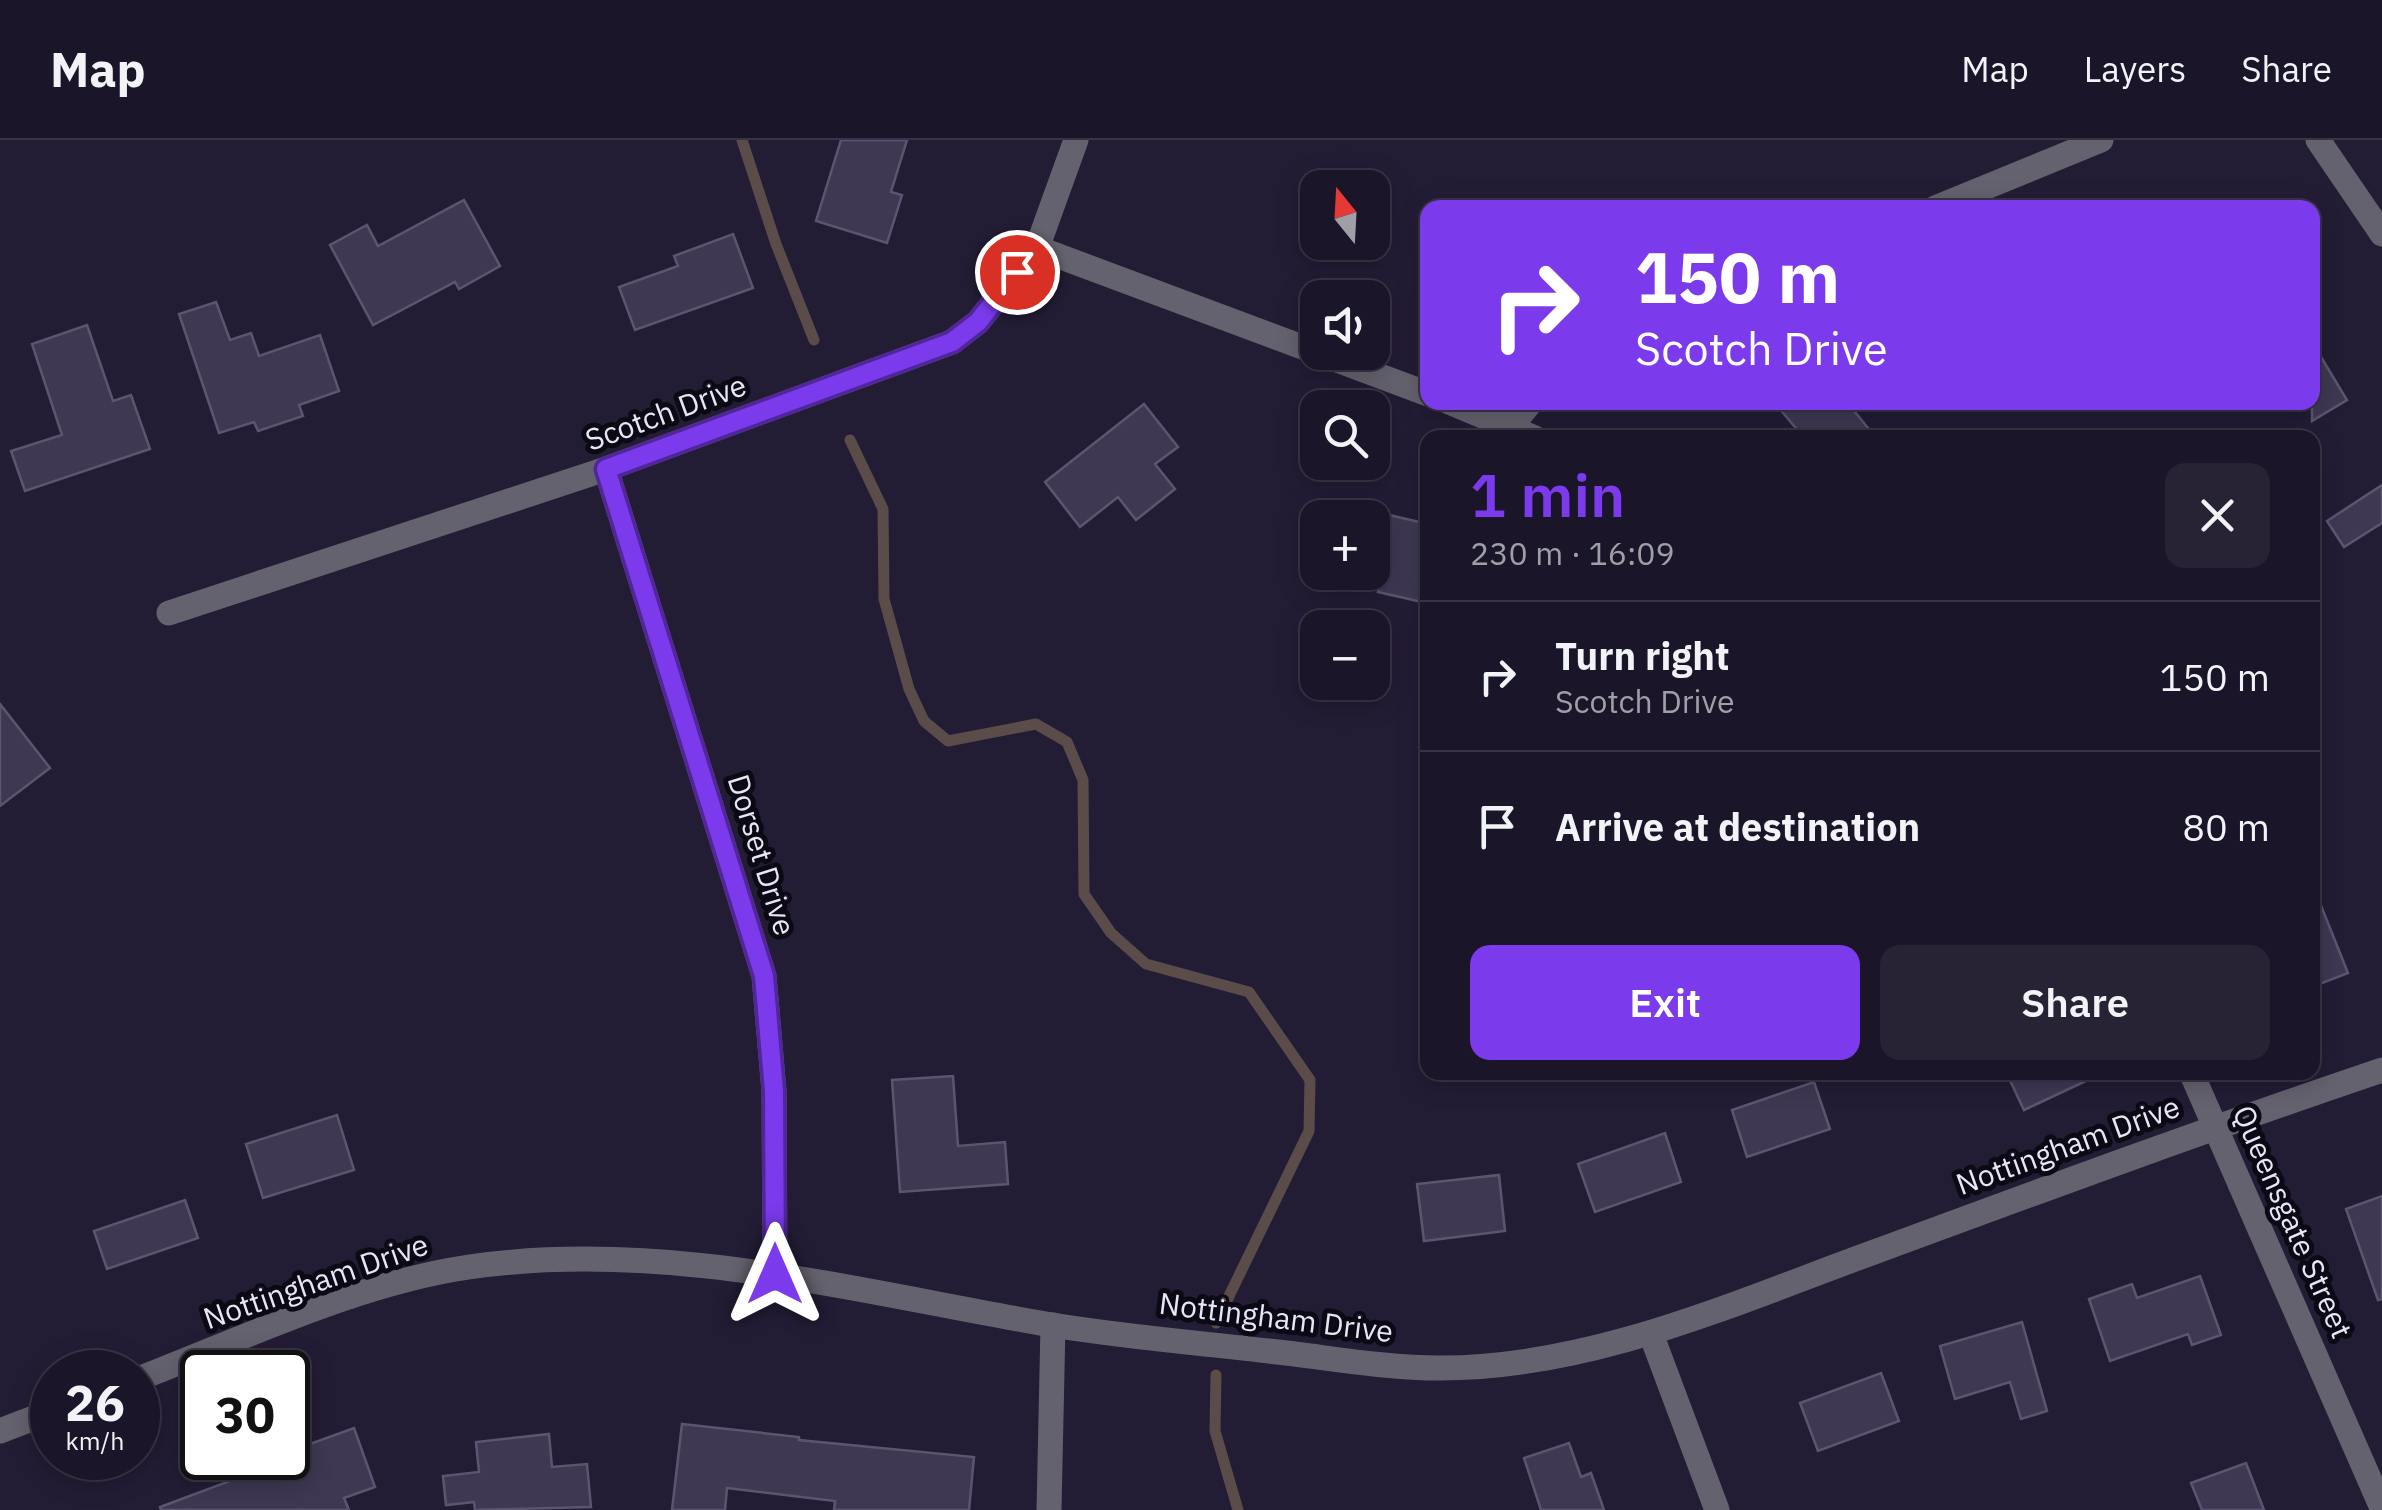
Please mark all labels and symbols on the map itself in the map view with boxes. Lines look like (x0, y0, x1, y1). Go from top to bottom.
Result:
north arrow (1300, 170, 1390, 260)
pin (975, 230, 1060, 315)
street label: Scotch Drive (580, 364, 751, 459)
street label: Dorset Drive (719, 769, 805, 940)
street label: Nottingham Drive (1950, 1086, 2185, 1203)
street label: Queensgate Street (2225, 1099, 2362, 1344)
position arrow (723, 1222, 827, 1326)
street label: Nottingham Drive (198, 1224, 433, 1337)
street label: Nottingham Drive (1157, 1283, 1395, 1350)
speed limit sign: 30 (180, 1350, 310, 1480)

